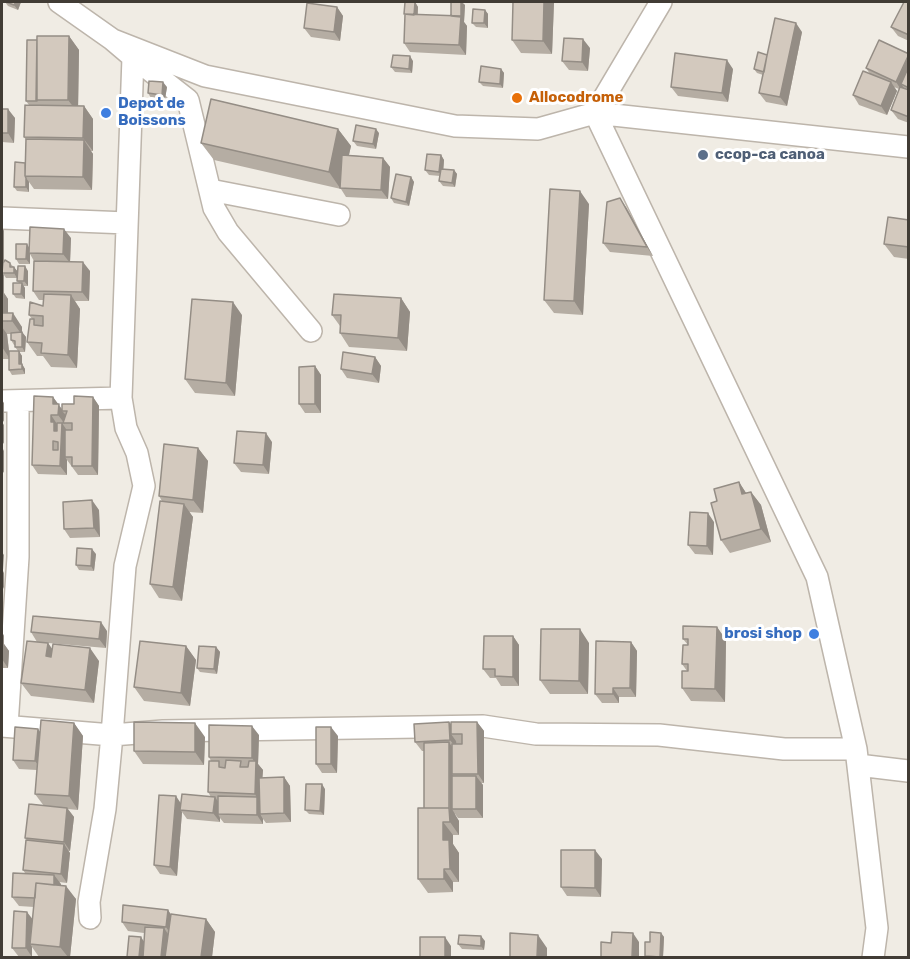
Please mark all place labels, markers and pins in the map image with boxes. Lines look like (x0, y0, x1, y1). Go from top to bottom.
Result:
place label: Allocodrome (529, 89, 624, 107)
marker: Allocodrome (510, 91, 524, 105)
place label: Depot de Boissons (118, 95, 186, 130)
marker: Depot de Boissons (99, 106, 113, 120)
place label: ccop-ca canoa (715, 146, 825, 164)
marker: ccop-ca canoa (696, 148, 710, 162)
place label: brosi shop (724, 625, 802, 643)
marker: brosi shop (807, 627, 821, 641)

